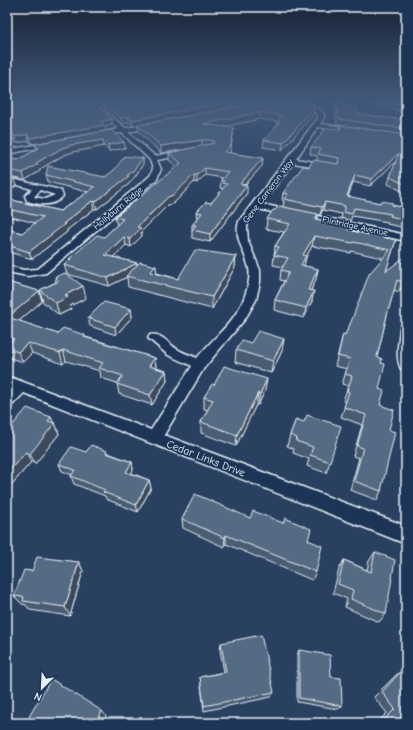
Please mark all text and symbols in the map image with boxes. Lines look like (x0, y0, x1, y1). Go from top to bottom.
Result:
street label: Gene Cameron Way (241, 156, 296, 225)
street label: Hollyburn Ridge (91, 184, 145, 232)
street label: Flintridge Avenue (321, 214, 389, 238)
street label: Cedar Links Drive (165, 438, 247, 480)
north arrow (22, 668, 62, 708)
text: N (32, 689, 44, 704)

